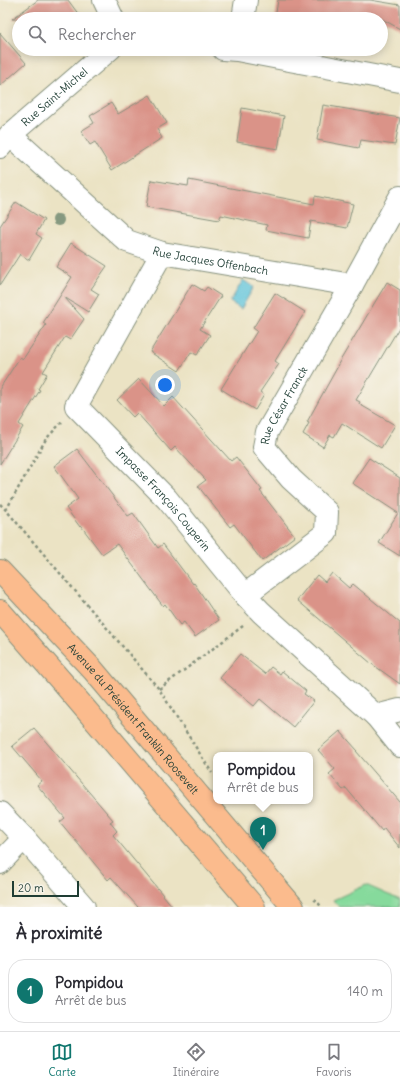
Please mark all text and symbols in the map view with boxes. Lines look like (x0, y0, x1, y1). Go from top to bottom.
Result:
search box (12, 12, 388, 56)
icon: search (26, 23, 48, 45)
text: Rechercher (58, 25, 136, 44)
street label: Rue Saint-Michel (18, 65, 90, 129)
street label: Rue Jacques Offenbach (151, 243, 269, 278)
street label: Rue César Franck (258, 364, 311, 446)
your location (155, 375, 175, 395)
street label: Impasse François Couperin (113, 444, 213, 554)
street label: Avenue du Président Franklin Roosevelt (65, 640, 202, 797)
popup (213, 752, 313, 804)
text: Pompidou (227, 760, 296, 779)
text: Arrêt de bus (227, 779, 299, 796)
pin: 1 (250, 817, 276, 850)
scale bar (12, 879, 79, 898)
text: 20 m (18, 881, 44, 895)
text: À proximité (16, 922, 102, 944)
text: Pompidou (55, 973, 123, 992)
text: 1 (27, 983, 33, 1000)
text: 140 m (347, 983, 383, 1000)
text: Arrêt de bus (55, 992, 126, 1009)
tab: Carte (48, 1041, 76, 1079)
tab: Itinéraire (173, 1041, 219, 1079)
tab: Favoris (316, 1041, 351, 1079)

